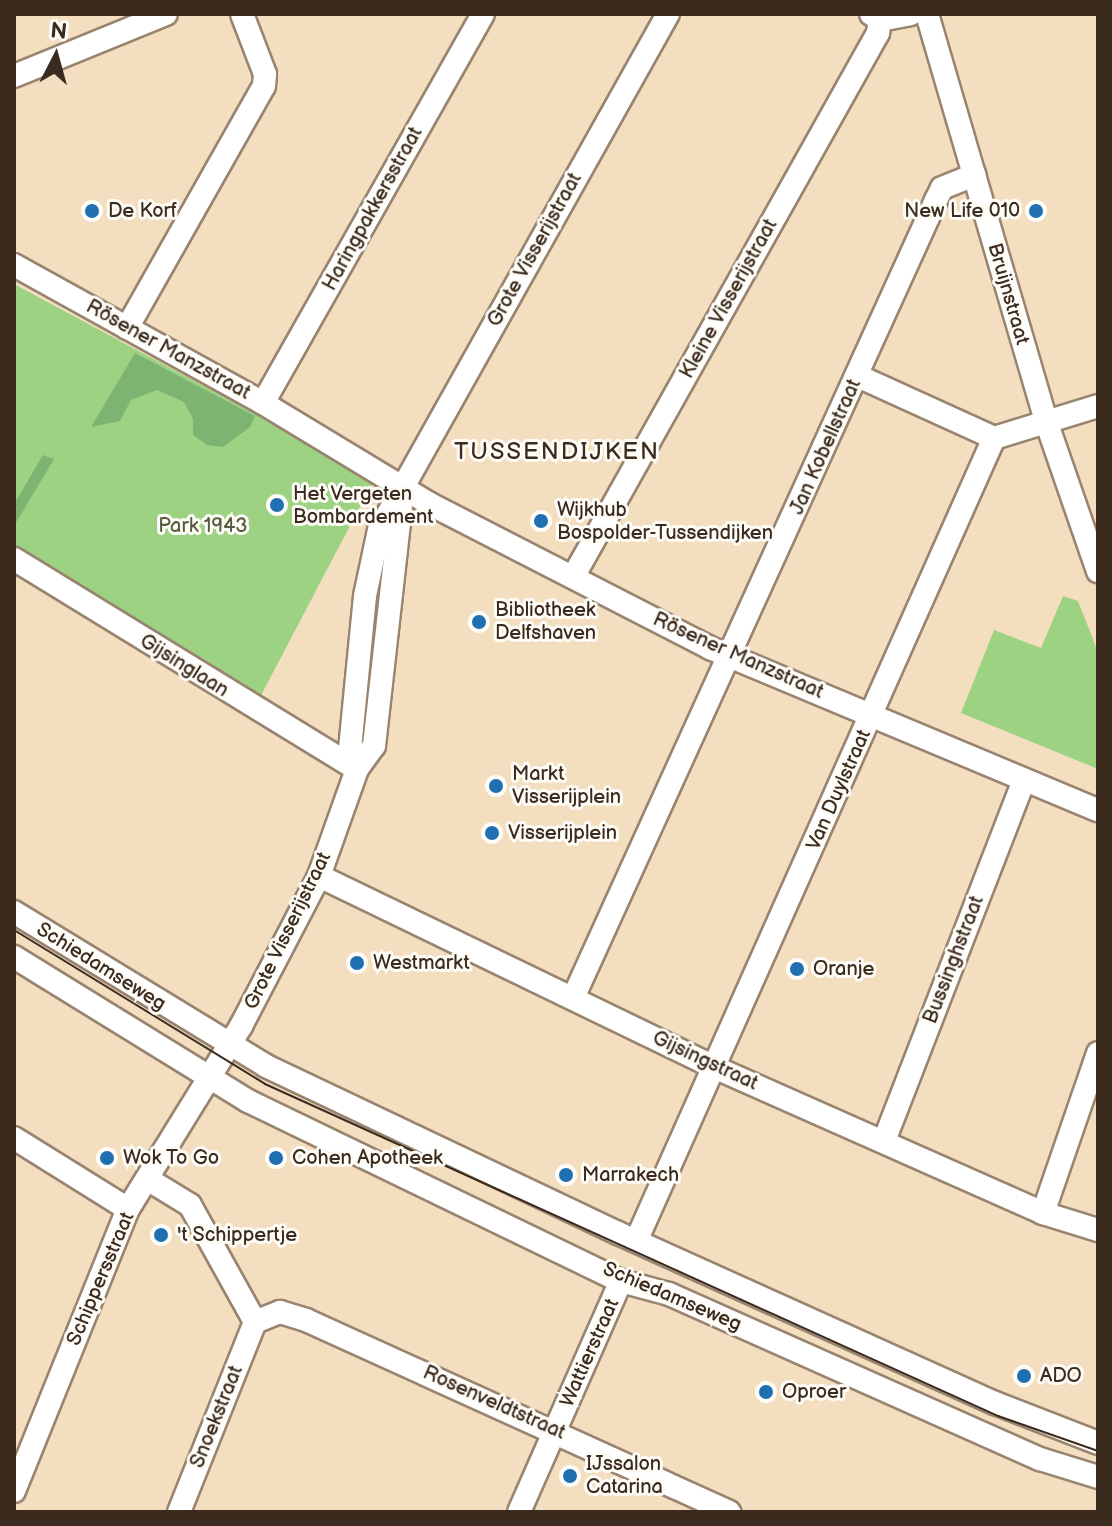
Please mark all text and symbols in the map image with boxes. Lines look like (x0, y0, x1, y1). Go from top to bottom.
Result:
north arrow (16, 16, 96, 96)
text: N (49, 17, 68, 46)
street label: Haringpakkersstraat (318, 123, 428, 295)
street label: Grote Visserijstraat (483, 169, 587, 331)
place label: De Korf (108, 199, 177, 223)
place label: New Life 010 (904, 199, 1020, 223)
marker: De Korf (83, 202, 101, 220)
marker: New Life 010 (1027, 202, 1045, 220)
street label: Kleine Visserijstraat (675, 215, 783, 383)
street label: Bruijnstraat (982, 241, 1034, 347)
street label: Rösener Manzstraat (82, 295, 254, 405)
street label: Jan Kobellstraat (785, 376, 867, 518)
district label: TUSSENDIJKEN (454, 438, 660, 466)
place label: Het Vergeten Bombardement (293, 482, 433, 529)
marker: Het Vergeten Bombardement (268, 496, 286, 514)
place label: Wijkhub Bospolder-Tussendijken (557, 498, 773, 545)
marker: Wijkhub Bospolder-Tussendijken (532, 512, 550, 530)
park label: Park 1943 (158, 514, 248, 538)
place label: Bibliotheek Delfshaven (495, 598, 596, 645)
street label: Rösener Manzstraat (649, 608, 827, 704)
marker: Bibliotheek Delfshaven (470, 613, 488, 631)
street label: Gijsinglaan (135, 629, 233, 703)
street label: Van Duylstraat (802, 726, 876, 854)
place label: Markt Visserijplein (512, 762, 621, 809)
marker: Markt Visserijplein (487, 777, 505, 795)
place label: Visserijplein (508, 821, 617, 845)
marker: Visserijplein (483, 824, 501, 842)
street label: Grote Visserijstraat (239, 848, 337, 1014)
street label: Bussinghstraat (919, 893, 989, 1027)
street label: Schiedamseweg (32, 918, 170, 1016)
place label: Westmarkt (373, 951, 470, 975)
marker: Westmarkt (348, 954, 366, 972)
place label: Oranje (813, 957, 874, 981)
marker: Oranje (788, 960, 806, 978)
street label: Gijsingstraat (649, 1026, 761, 1096)
place label: Wok To Go (123, 1146, 220, 1170)
place label: Cohen Apotheek (292, 1146, 443, 1170)
marker: Wok To Go (98, 1149, 116, 1167)
marker: Cohen Apotheek (267, 1149, 285, 1167)
place label: Marrakech (582, 1163, 679, 1187)
marker: Marrakech (557, 1166, 575, 1184)
street label: Schippersstraat (62, 1209, 140, 1349)
place label: 't Schippertje (177, 1223, 298, 1247)
marker: 't Schippertje (152, 1226, 170, 1244)
street label: Schiedamseweg (599, 1257, 745, 1337)
street label: Wattierstraat (555, 1295, 625, 1411)
street label: Rosenveldtstraat (419, 1361, 569, 1445)
street label: Snoekstraat (186, 1362, 248, 1472)
place label: ADO (1040, 1364, 1082, 1388)
marker: ADO (1015, 1367, 1033, 1385)
place label: Oproer (782, 1380, 846, 1404)
marker: Oproer (757, 1383, 775, 1401)
place label: IJssalon Catarina (586, 1452, 663, 1499)
marker: IJssalon Catarina (561, 1467, 579, 1485)

